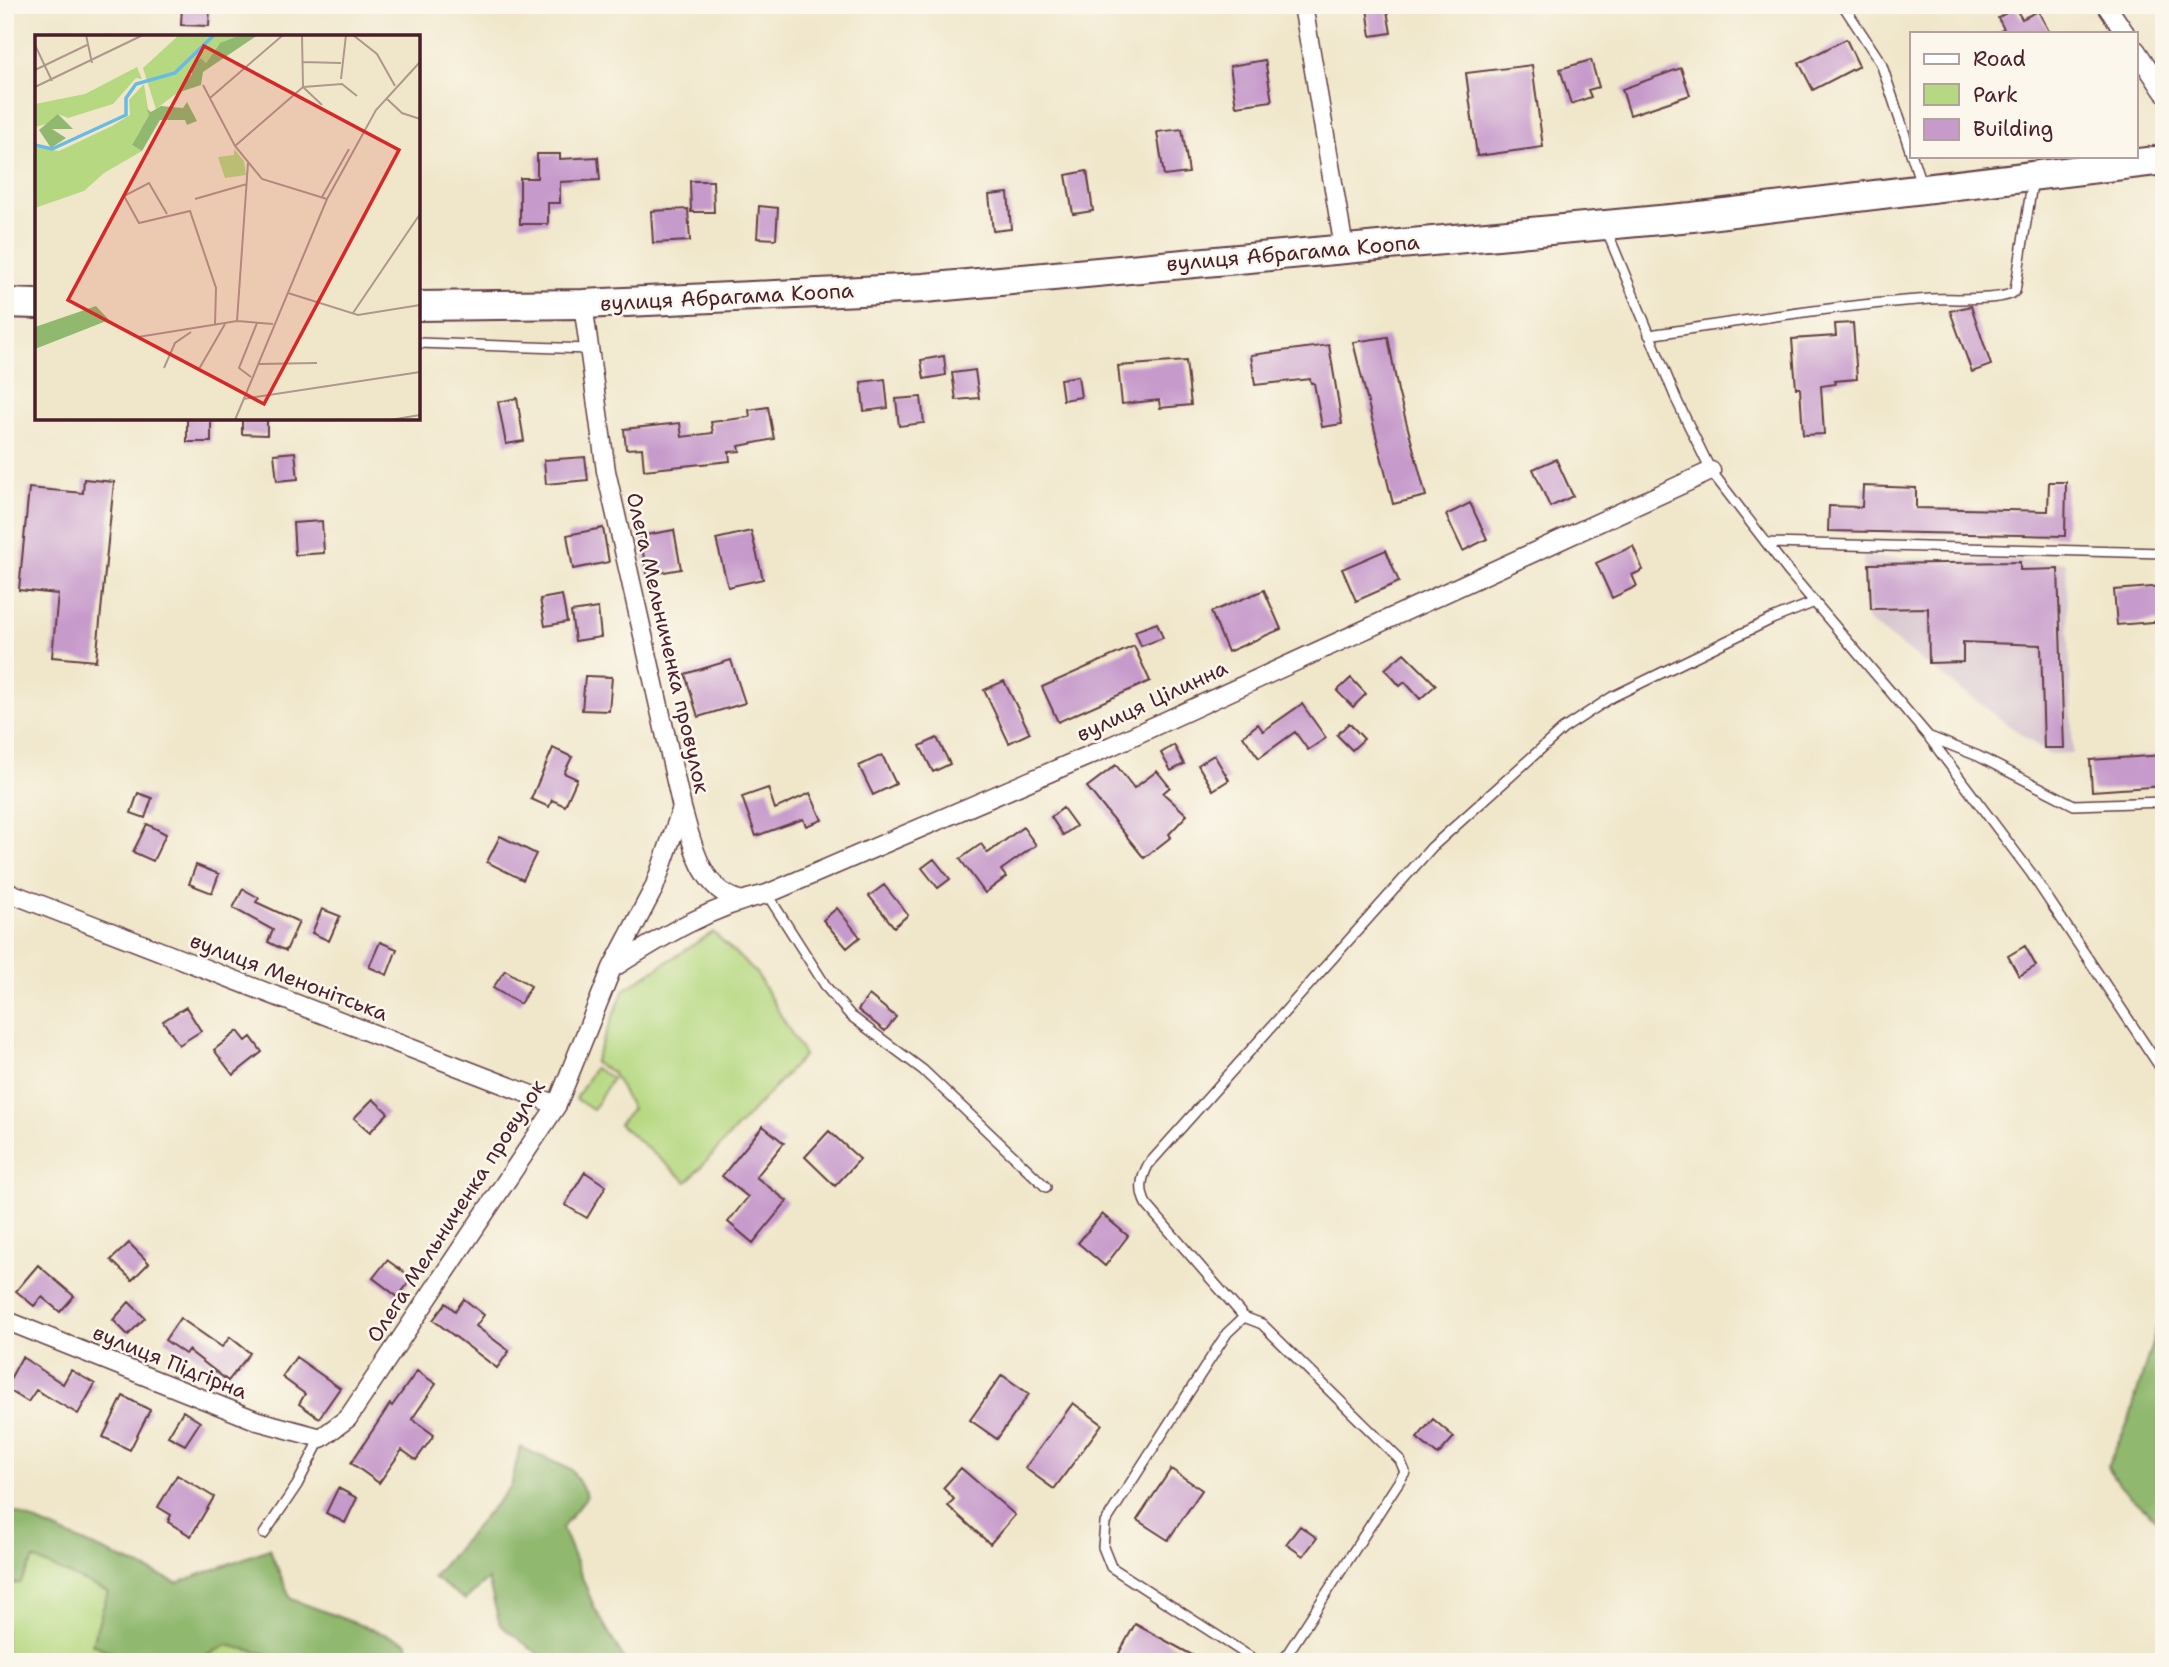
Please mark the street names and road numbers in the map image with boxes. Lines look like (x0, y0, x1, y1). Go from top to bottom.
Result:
street label: вулиця Абрагама Коопа (1165, 228, 1421, 278)
street label: вулиця Абрагама Коопа (599, 276, 855, 318)
street label: Олега Мельниченка провулок (620, 490, 716, 796)
street label: вулиця Цілинна (1072, 654, 1232, 748)
street label: вулиця Менонітська (186, 926, 392, 1028)
street label: Олега Мельниченка провулок (360, 1074, 552, 1348)
street label: вулиця Підгірна (89, 1318, 251, 1406)

